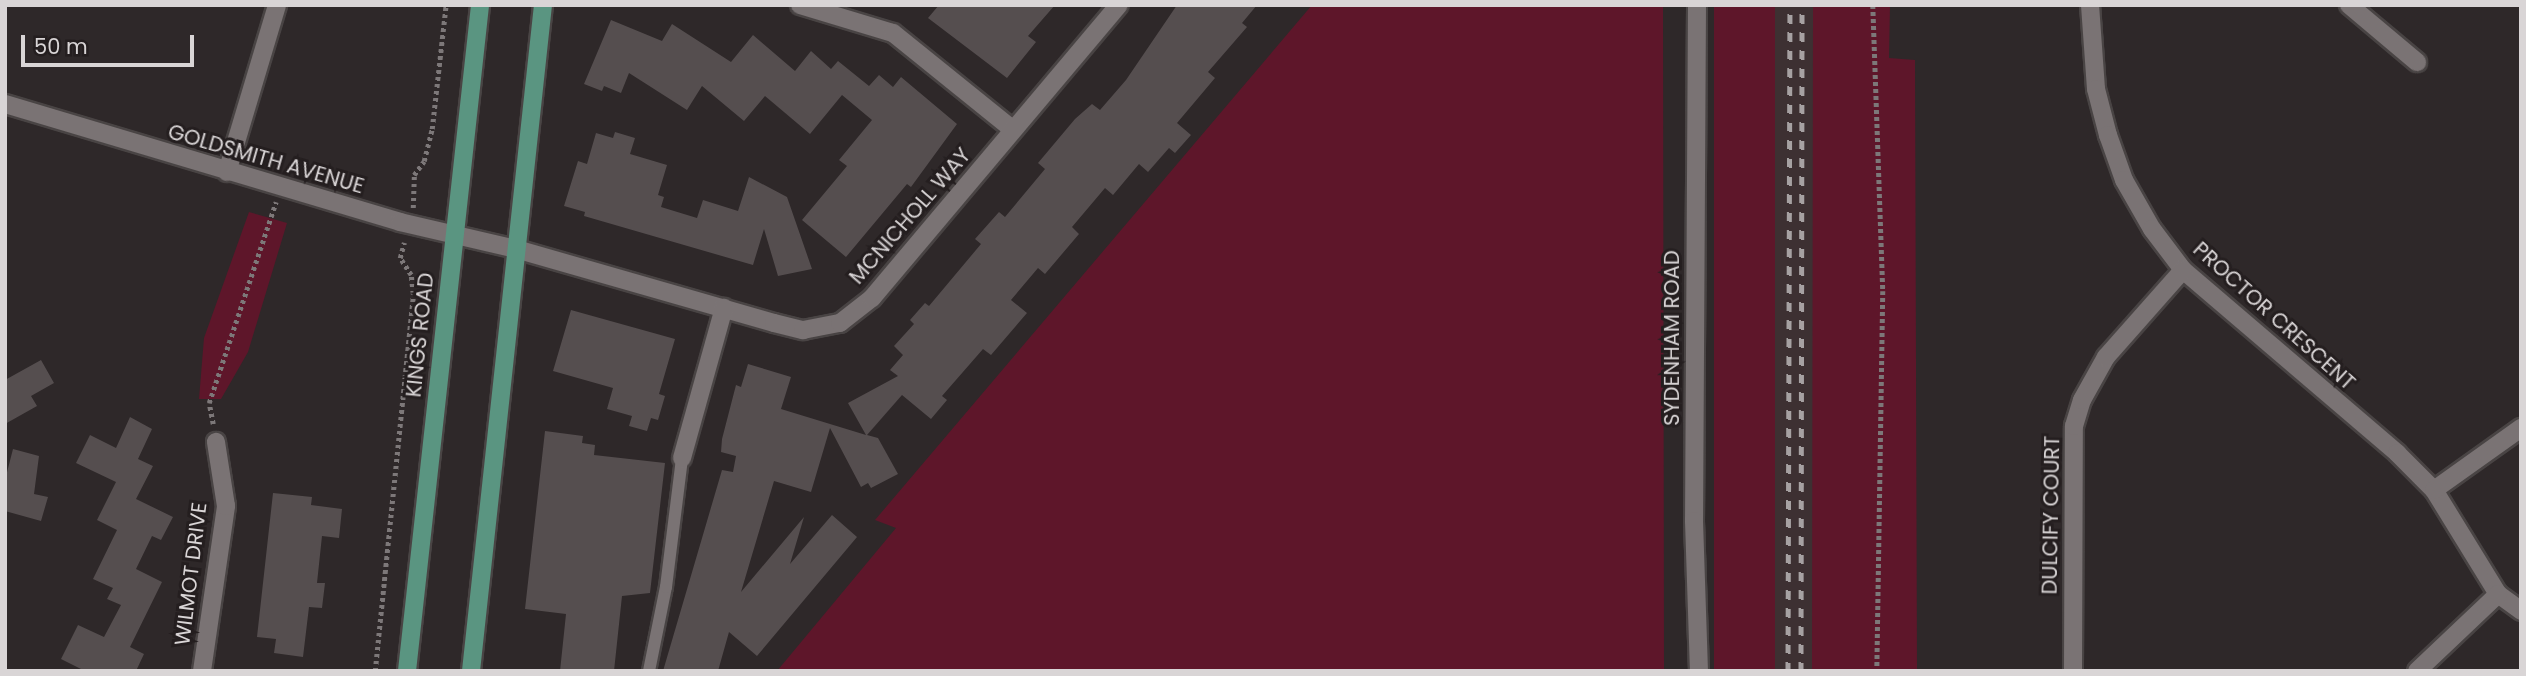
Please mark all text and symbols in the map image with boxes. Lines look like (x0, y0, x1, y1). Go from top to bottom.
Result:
scale bar (24, 21, 198, 65)
text: 50 m (34, 32, 88, 61)
street label: GOLDSMITH AVENUE (165, 119, 367, 199)
street label: MCNICHOLL WAY (844, 143, 976, 289)
street label: PROCTOR CRESCENT (2188, 237, 2360, 395)
street label: SYDENHAM ROAD (1659, 250, 1685, 426)
street label: KINGS ROAD (401, 271, 439, 399)
street label: DULCIFY COURT (2037, 435, 2065, 595)
street label: WILMOT DRIVE (170, 501, 212, 647)

